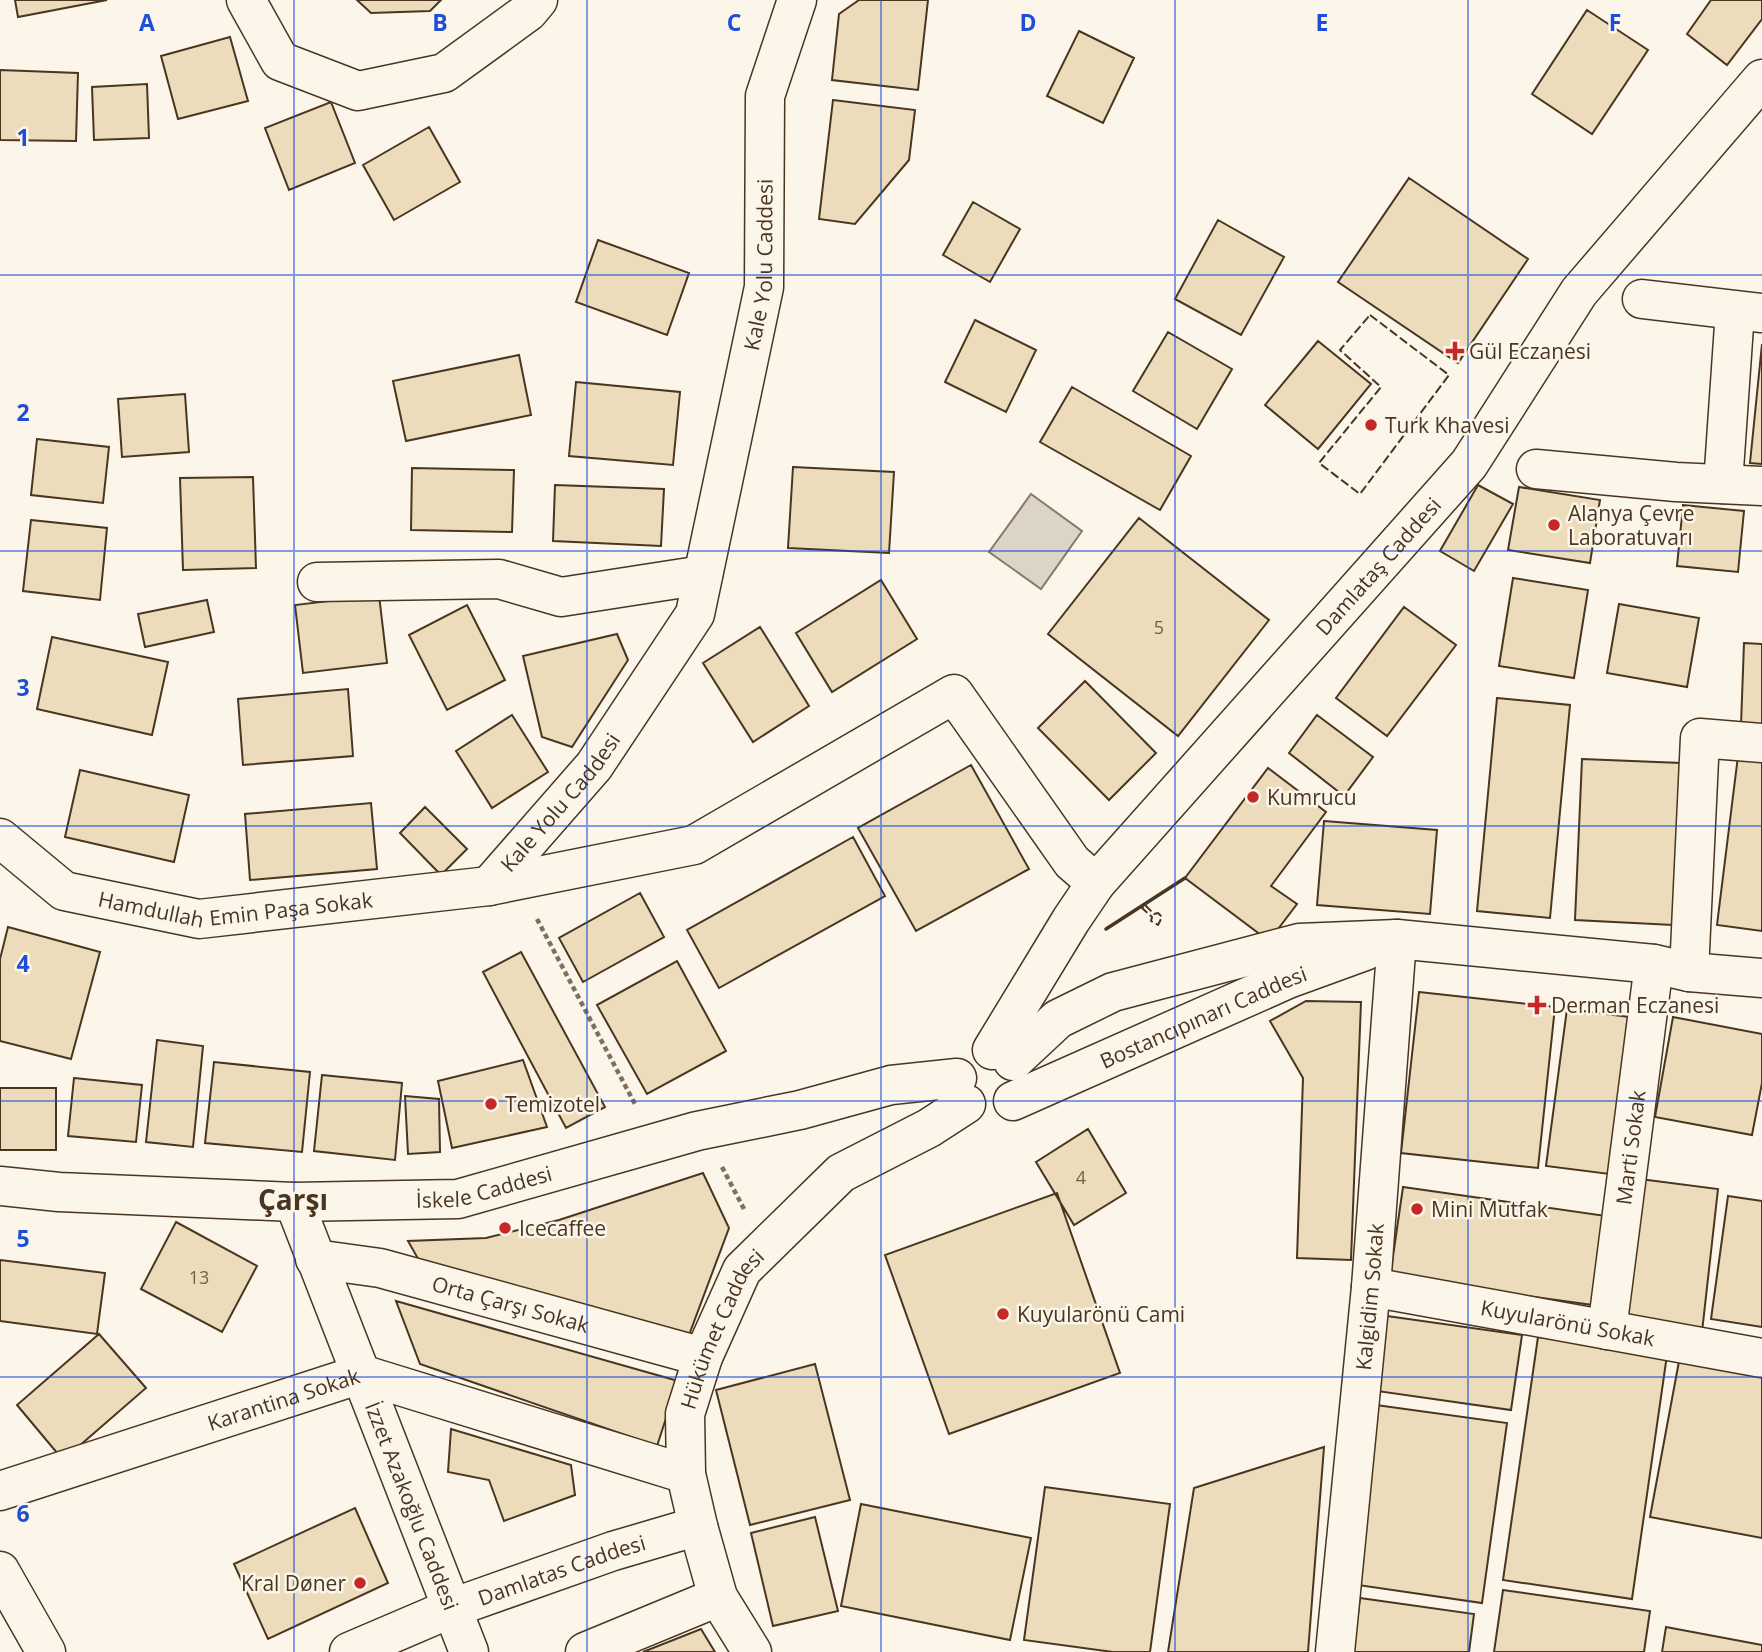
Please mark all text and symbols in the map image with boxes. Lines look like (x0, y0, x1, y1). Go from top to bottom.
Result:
text: A (139, 6, 155, 38)
text: B (432, 6, 448, 38)
text: C (727, 6, 741, 38)
text: D (1019, 6, 1037, 38)
text: E (1316, 6, 1328, 38)
text: F (1609, 6, 1621, 38)
text: 1 (16, 121, 30, 153)
street label: Kale Yolu Caddesi (737, 179, 779, 353)
place label: Gül Eczanesi (1469, 337, 1591, 365)
marker: Gül Eczanesi (1447, 343, 1463, 359)
text: 2 (16, 396, 30, 428)
place label: Turk Khavesi (1385, 411, 1510, 439)
marker: Turk Khavesi (1363, 417, 1379, 433)
street label: Damlataş Caddesi (1309, 491, 1447, 641)
place label: Alanya Çevre Laboratuvarı (1568, 499, 1695, 551)
marker: Alanya Çevre Laboratuvarı (1546, 517, 1562, 533)
house number: 5 (1154, 615, 1164, 639)
text: 3 (16, 671, 30, 703)
street label: Kale Yolu Caddesi (494, 727, 626, 878)
place label: Kumrucu (1267, 783, 1357, 811)
marker: Kumrucu (1245, 789, 1261, 805)
street label: Hamdullah Emin Paşa Sokak (96, 884, 374, 934)
text: 4 (16, 947, 30, 979)
street label: Bostancıpınarı Caddesi (1095, 959, 1311, 1075)
place label: Derman Eczanesi (1551, 991, 1719, 1019)
marker: Derman Eczanesi (1529, 997, 1545, 1013)
street label: Marti Sokak (1609, 1089, 1652, 1206)
place label: Temizotel (505, 1090, 600, 1118)
marker: Temizotel (483, 1096, 499, 1112)
street label: İskele Caddesi (416, 1159, 555, 1214)
house number: 4 (1076, 1165, 1086, 1189)
district label: Çarşı (258, 1180, 328, 1218)
place label: Mini Mutfak (1431, 1195, 1548, 1223)
marker: Mini Mutfak (1409, 1201, 1425, 1217)
place label: Icecaffee (519, 1214, 606, 1242)
marker: Icecaffee (497, 1220, 513, 1236)
text: 5 (16, 1222, 30, 1254)
street label: Kalgidim Sokak (1349, 1222, 1390, 1372)
street label: Hükümet Caddesi (673, 1242, 770, 1412)
house number: 13 (189, 1265, 209, 1289)
street label: Orta Çarşı Sokak (429, 1269, 592, 1339)
street label: Kuyularönü Sokak (1478, 1293, 1657, 1352)
place label: Kuyularönü Cami (1017, 1300, 1185, 1328)
marker: Kuyularönü Cami (995, 1306, 1011, 1322)
street label: Karantina Sokak (204, 1361, 363, 1437)
street label: İzzet Azakoğlu Caddesi (359, 1397, 465, 1614)
text: 6 (16, 1497, 30, 1529)
street label: Damlatas Caddesi (474, 1528, 649, 1612)
place label: Kral Døner (241, 1569, 346, 1597)
marker: Kral Døner (352, 1575, 368, 1591)

